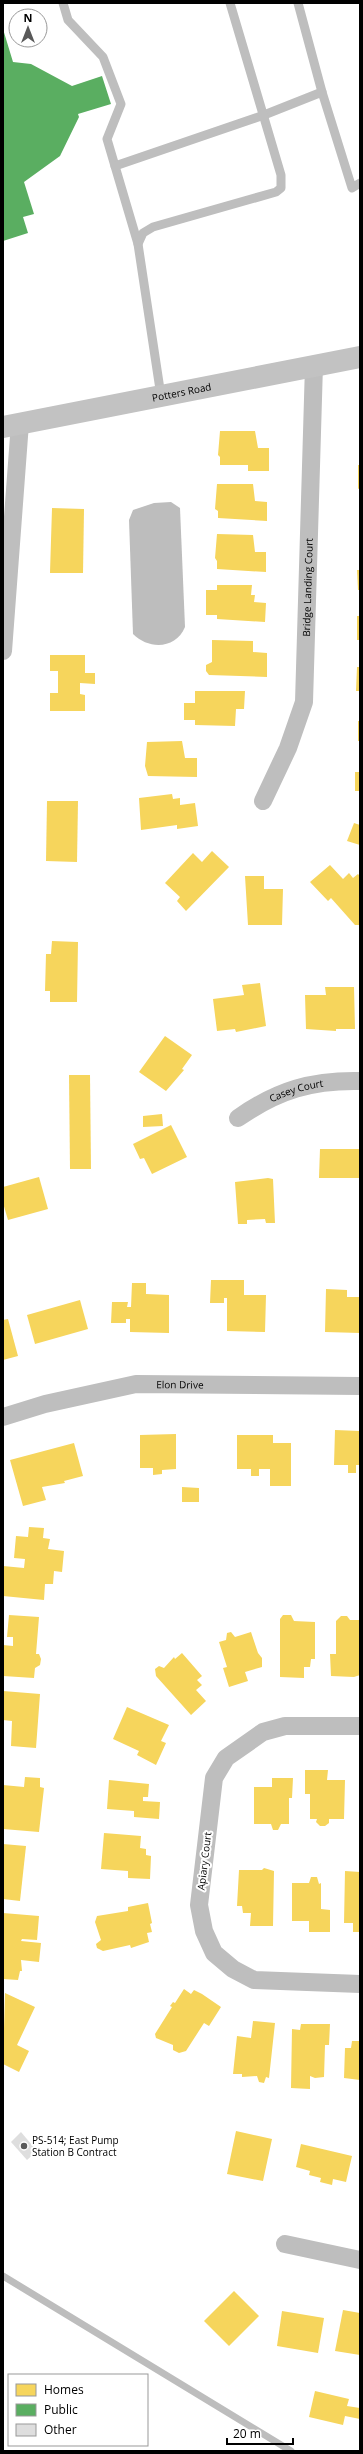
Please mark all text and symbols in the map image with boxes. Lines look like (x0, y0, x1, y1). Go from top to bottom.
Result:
north arrow (8, 8, 48, 48)
text: N (24, 10, 32, 25)
street label: Potters Road (151, 379, 212, 405)
street label: Bridge Landing Court (299, 537, 316, 637)
street label: Casey Court (267, 1076, 324, 1105)
street label: Elon Drive (156, 1377, 204, 1392)
street label: Apiary Court (193, 1831, 215, 1891)
place label: PS-514; East Pump Station B Contract (32, 2133, 119, 2159)
marker: PS-514; East Pump Station B Contract (19, 2141, 29, 2151)
legend (8, 2374, 148, 2446)
text: Homes (44, 2381, 84, 2398)
text: Public (44, 2401, 78, 2418)
scale bar (227, 2420, 293, 2446)
text: Other (44, 2421, 77, 2438)
text: 20 m (233, 2425, 261, 2442)

